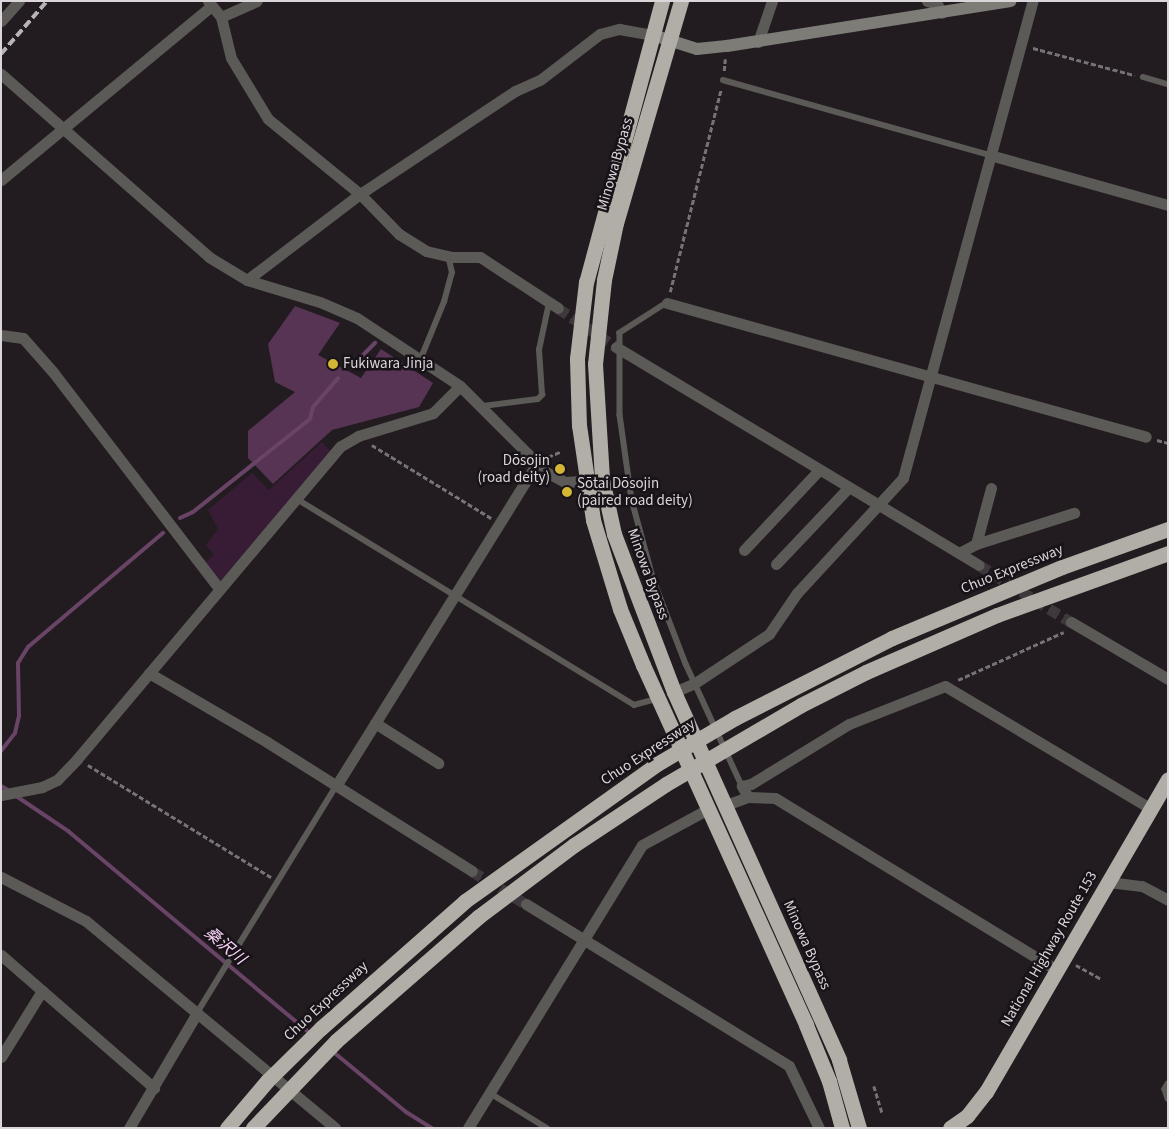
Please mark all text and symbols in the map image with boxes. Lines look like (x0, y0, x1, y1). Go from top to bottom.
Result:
street label: Minowa Bypass (593, 115, 637, 213)
place label: Fukiwara Jinja (343, 355, 433, 373)
marker: Fukiwara Jinja (327, 358, 339, 370)
place label: Dōsojin (road deity) (478, 451, 550, 486)
marker: Dōsojin (road deity) (554, 463, 566, 475)
place label: Sōtai Dōsojin (paired road deity) (577, 474, 693, 509)
marker: Sōtai Dōsojin (paired road deity) (561, 486, 573, 498)
street label: Minowa Bypass (623, 526, 673, 622)
street label: Chuo Expressway (958, 540, 1066, 598)
street label: Chuo Expressway (598, 715, 698, 789)
street label: National Highway Route 153 (997, 868, 1101, 1030)
street label: Minowa Bypass (779, 898, 835, 992)
water label: 桑沢川 (200, 923, 250, 969)
street label: Chuo Expressway (280, 957, 372, 1045)

